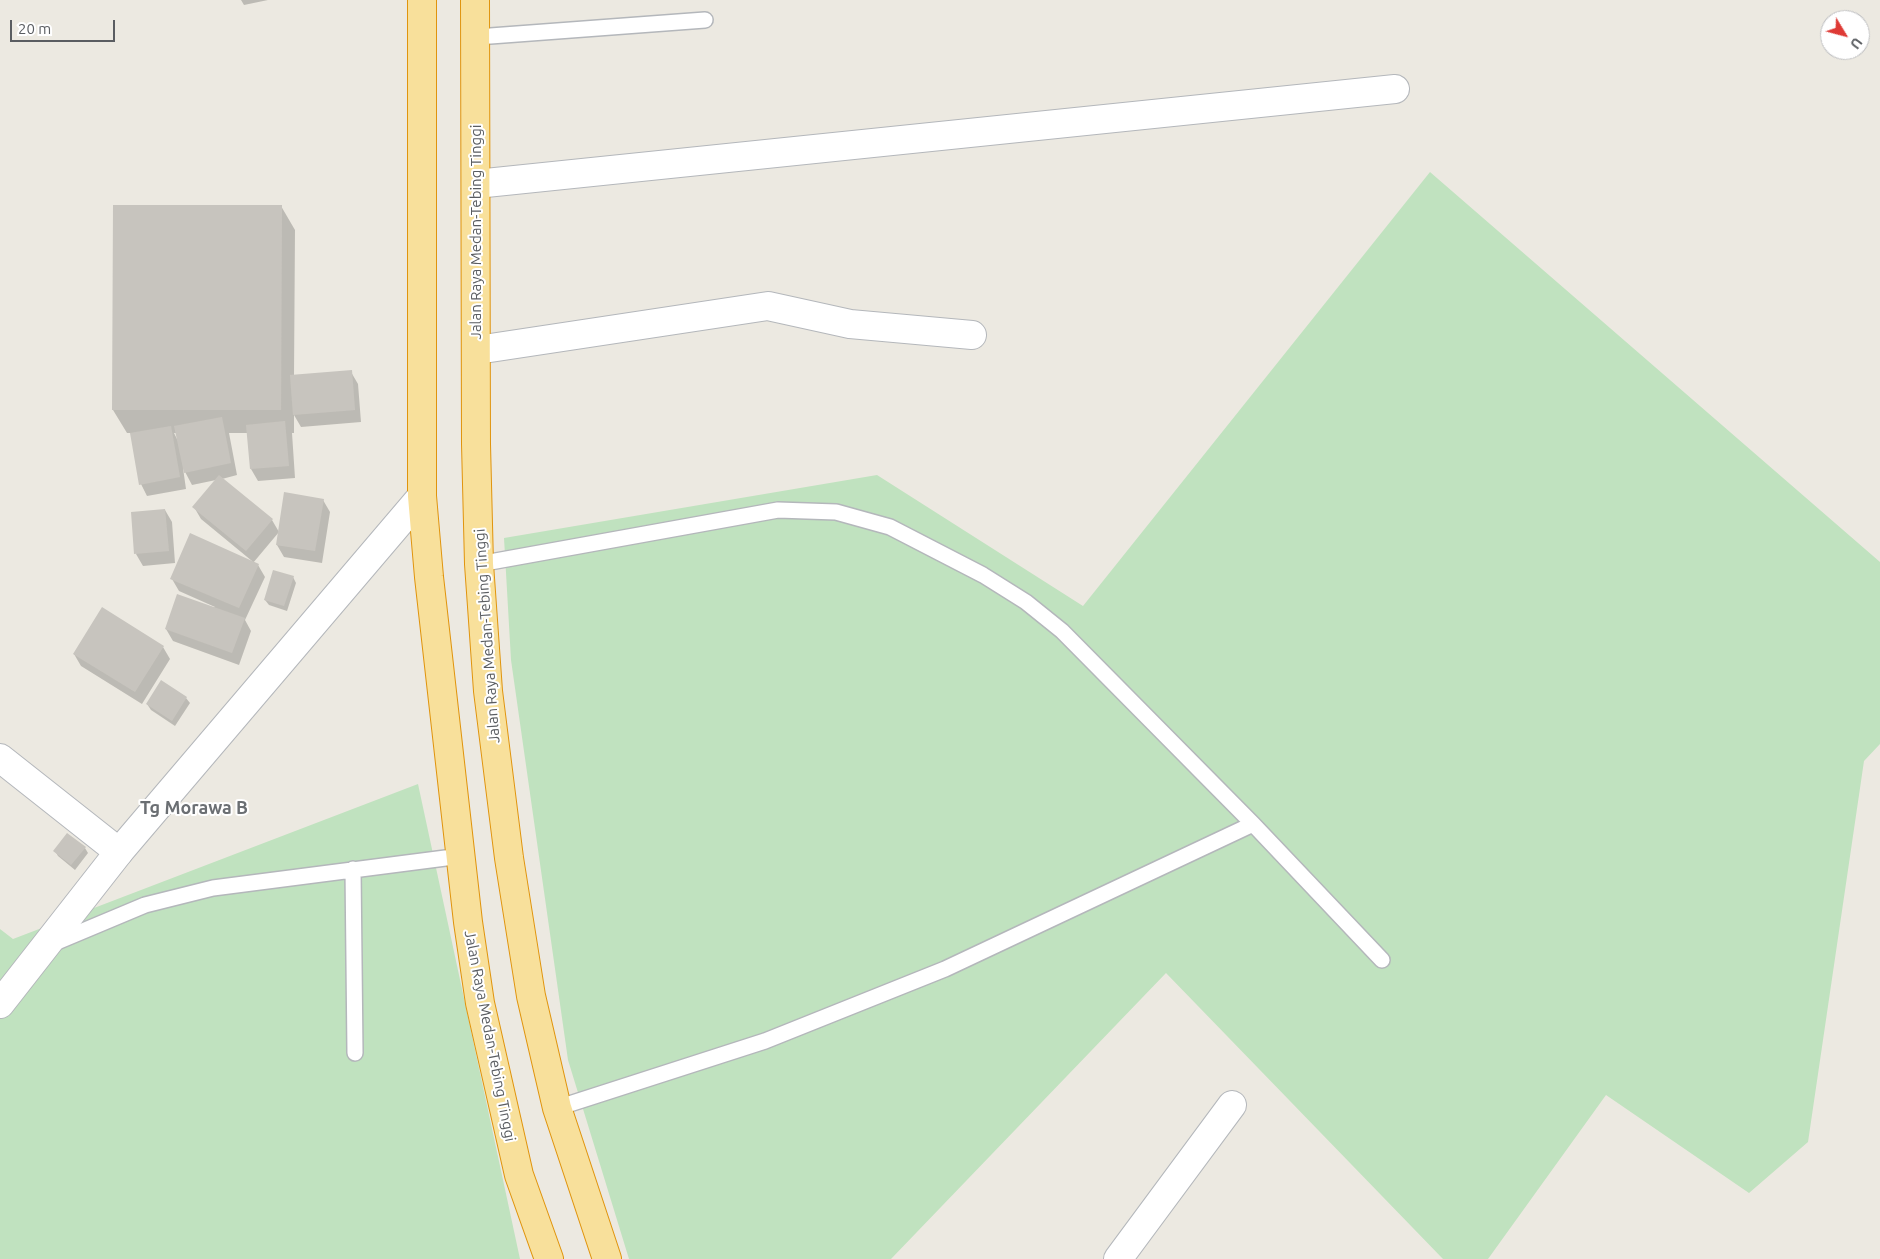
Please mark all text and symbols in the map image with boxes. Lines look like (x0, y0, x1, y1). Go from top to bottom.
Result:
scale bar (12, 10, 118, 42)
north arrow (1820, 10, 1870, 60)
text: 20 m (18, 20, 51, 37)
text: U (1847, 35, 1866, 52)
street label: Jalan Raya Medan-Tebing Tinggi (467, 125, 485, 339)
street label: Jalan Raya Medan-Tebing Tinggi (471, 528, 503, 744)
district label: Tg Morawa B (140, 797, 248, 819)
street label: Jalan Raya Medan-Tebing Tinggi (461, 929, 519, 1143)

